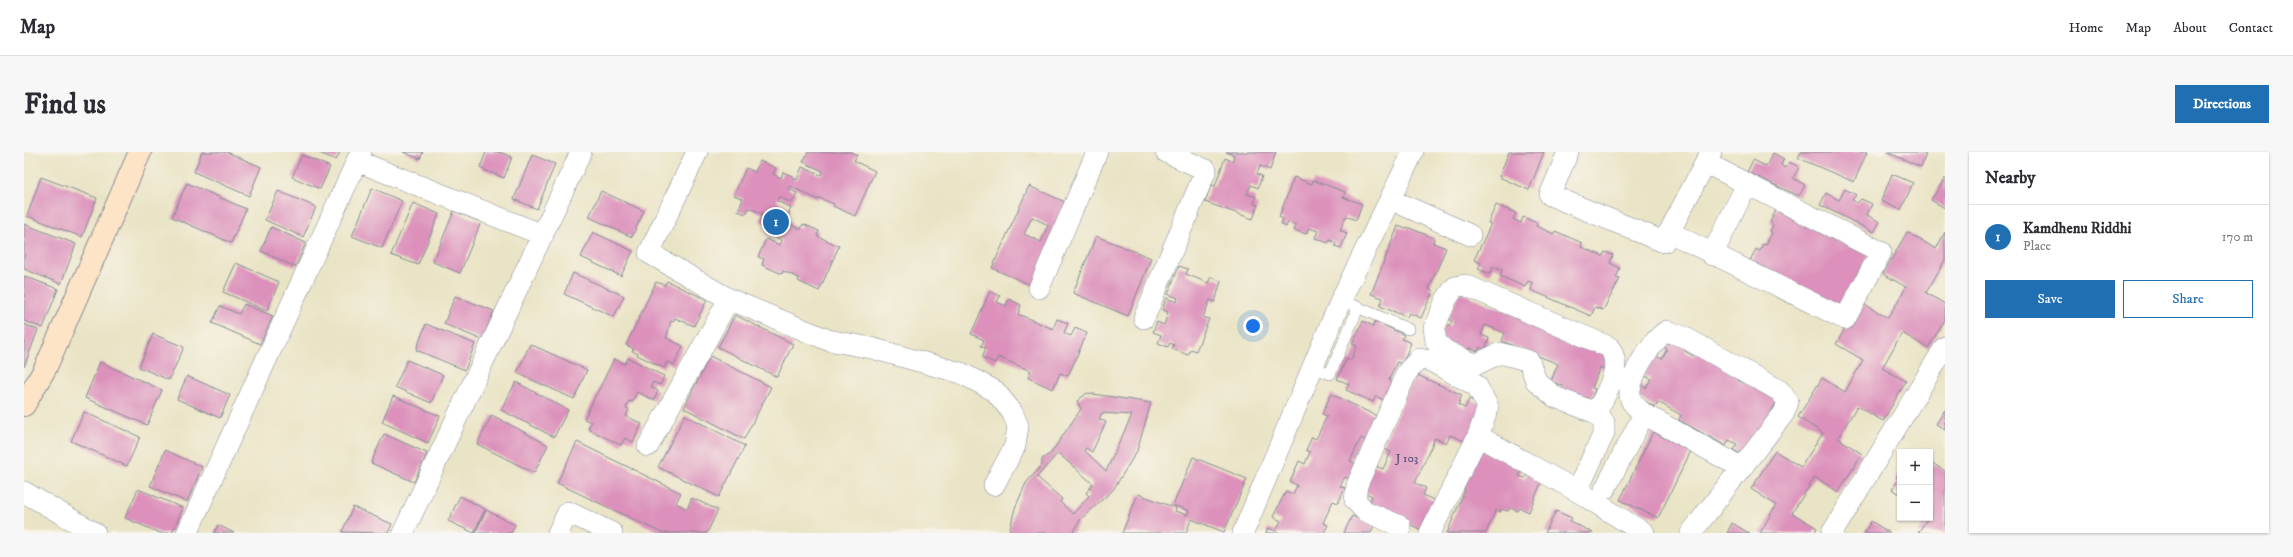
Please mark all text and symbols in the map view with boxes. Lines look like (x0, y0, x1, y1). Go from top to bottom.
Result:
text: Map (20, 16, 55, 39)
text: Home (2069, 19, 2103, 37)
text: Map (2125, 19, 2151, 37)
text: About (2173, 19, 2207, 37)
text: Contact (2229, 19, 2273, 37)
button: Directions (2175, 85, 2269, 123)
text: Find us (24, 87, 106, 122)
text: Nearby (1985, 167, 2035, 189)
pin: 1 (763, 207, 789, 237)
text: Kamdhenu Riddhi (2023, 219, 2131, 238)
text: 1 (1996, 229, 2000, 245)
text: 170 m (2222, 229, 2253, 245)
text: Place (2023, 238, 2051, 254)
button: Save (1985, 280, 2115, 318)
button: Share (2123, 280, 2253, 318)
your location (1243, 316, 1263, 336)
map controls (1897, 449, 1933, 521)
button: + (1897, 449, 1933, 485)
house number: J 103 (1395, 451, 1418, 466)
button: − (1897, 485, 1933, 521)

